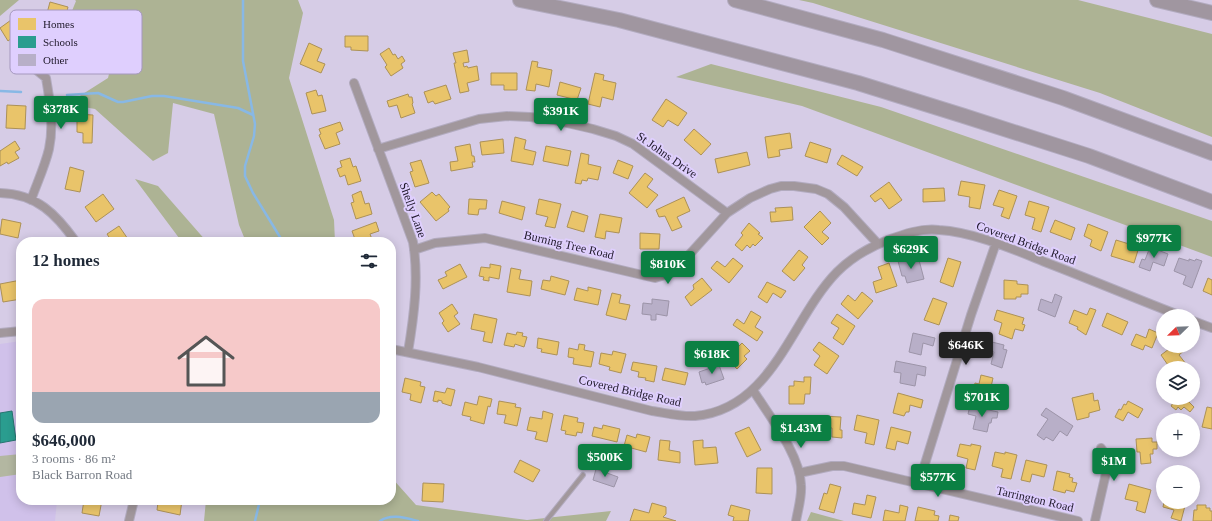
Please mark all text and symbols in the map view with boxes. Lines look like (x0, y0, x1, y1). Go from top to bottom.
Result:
legend (10, 10, 142, 74)
text: Homes (43, 18, 74, 30)
text: Schools (43, 36, 78, 48)
text: Other (43, 54, 68, 66)
pin: $378K (33, 96, 89, 130)
pin: $391K (533, 98, 589, 132)
text: $378K (43, 101, 79, 116)
text: $391K (543, 103, 579, 118)
street label: St Johns Drive (634, 129, 700, 181)
street label: Shelly Lane (397, 181, 429, 239)
street label: Covered Bridge Road (974, 219, 1078, 267)
pin: $977K (1126, 225, 1182, 259)
street label: Burning Tree Road (523, 228, 615, 262)
text: $977K (1136, 230, 1172, 245)
pin: $629K (883, 236, 939, 270)
text: $629K (893, 241, 929, 256)
icon: filters (358, 250, 380, 272)
text: 12 homes (32, 251, 100, 270)
pin: $810K (640, 251, 696, 285)
text: $810K (650, 256, 686, 271)
north arrow (1156, 309, 1200, 353)
map controls (1156, 309, 1200, 509)
icon: home (170, 325, 242, 397)
pin: $646K (938, 332, 994, 366)
text: $646K (948, 337, 984, 352)
pin: $618K (684, 341, 740, 375)
text: $618K (694, 346, 730, 361)
button: layers (1156, 361, 1200, 405)
street label: Covered Bridge Road (577, 372, 683, 410)
pin: $701K (954, 384, 1010, 418)
text: $701K (964, 389, 1000, 404)
button: + (1156, 413, 1200, 457)
pin: $1.43M (768, 415, 834, 449)
text: $1.43M (780, 420, 822, 435)
text: $646,000 (32, 431, 96, 450)
pin: $500K (577, 444, 633, 478)
pin: $1M (1095, 448, 1133, 482)
text: $500K (587, 449, 623, 464)
text: 3 rooms · 86 m² (32, 451, 115, 466)
text: $1M (1101, 453, 1127, 468)
pin: $577K (910, 464, 966, 498)
button: − (1156, 465, 1200, 509)
text: Black Barron Road (32, 467, 132, 482)
text: $577K (920, 469, 956, 484)
street label: Tarrington Road (995, 483, 1075, 515)

